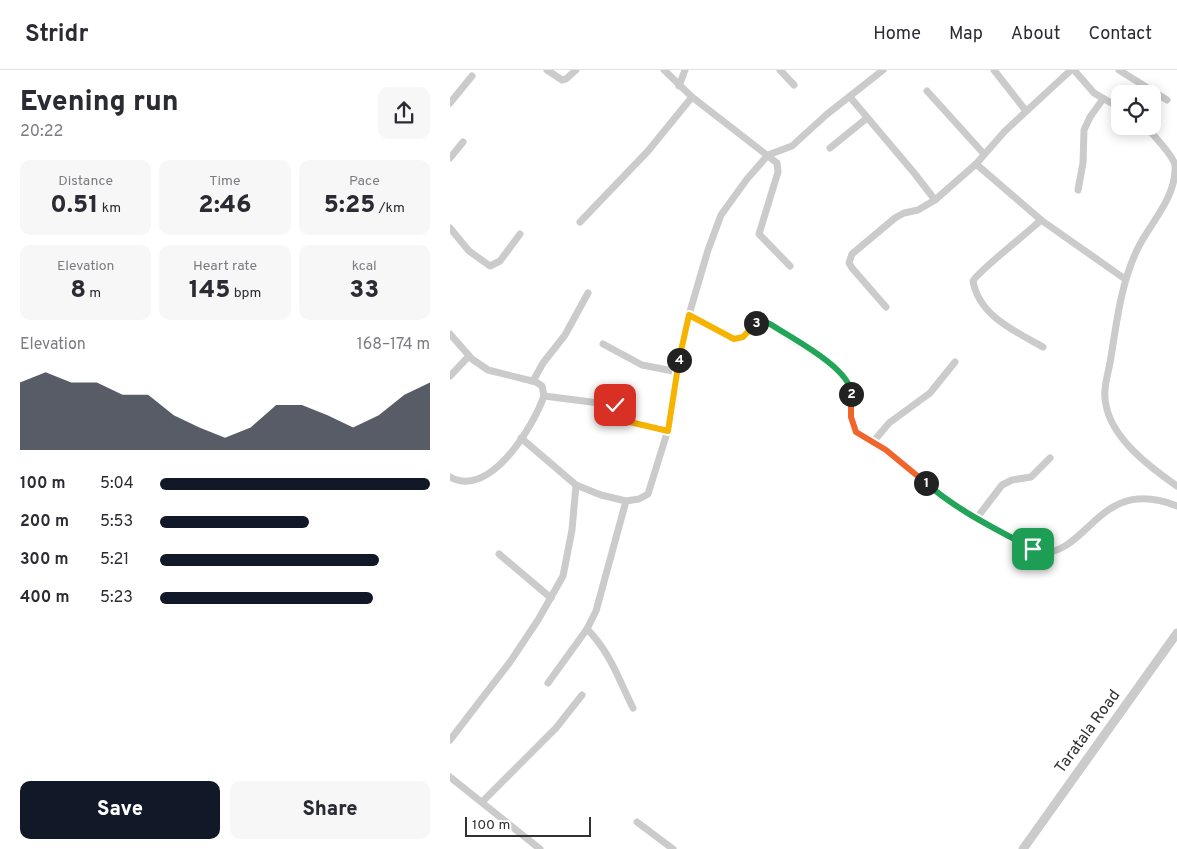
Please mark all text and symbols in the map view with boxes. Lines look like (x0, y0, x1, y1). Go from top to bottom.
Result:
text: Stridr (25, 20, 88, 50)
text: Home (873, 23, 921, 46)
text: Map (949, 23, 983, 46)
text: About (1011, 23, 1060, 46)
text: Contact (1088, 23, 1152, 46)
text: Evening run (20, 85, 179, 121)
map controls (1111, 85, 1161, 135)
button: locate (1111, 85, 1161, 135)
button: share (378, 87, 430, 139)
text: 20:22 (20, 122, 63, 142)
text: Distance (58, 173, 113, 190)
text: Time (209, 173, 241, 190)
text: Pace (349, 173, 380, 190)
text: 0.51 (50, 190, 98, 222)
text: 2:46 (198, 190, 252, 222)
text: 5:25 (324, 190, 376, 222)
text: km (98, 200, 121, 217)
text: /km (376, 200, 405, 217)
text: Elevation (57, 258, 114, 275)
text: Heart rate (193, 258, 257, 275)
text: kcal (352, 258, 377, 275)
text: 8 (70, 275, 86, 307)
text: 145 (189, 275, 231, 307)
text: 33 (349, 275, 379, 307)
text: m (86, 285, 101, 302)
text: bpm (231, 285, 261, 302)
pin: 3 (744, 310, 768, 336)
text: 3 (752, 315, 761, 332)
text: Elevation (20, 335, 86, 355)
text: 168–174 m (357, 335, 430, 355)
pin: 4 (666, 348, 692, 372)
text: 4 (675, 352, 684, 369)
pin: 2 (838, 382, 864, 406)
pin (594, 384, 636, 426)
text: 2 (847, 386, 856, 403)
icon: check (601, 391, 629, 419)
pin: 1 (914, 470, 938, 496)
text: 100 m (20, 474, 66, 494)
text: 5:04 (100, 474, 134, 494)
text: 1 (924, 475, 929, 492)
text: 200 m (20, 512, 69, 532)
text: 5:53 (100, 512, 133, 532)
pin (1012, 528, 1054, 570)
icon: arrive (1019, 535, 1047, 563)
text: 300 m (20, 550, 68, 570)
text: 5:21 (100, 550, 129, 570)
text: 400 m (20, 588, 69, 608)
text: 5:23 (100, 588, 133, 608)
street label: Taratala Road (1051, 686, 1125, 778)
button: Save (20, 781, 220, 839)
button: Share (230, 781, 430, 839)
scale bar (465, 814, 591, 837)
text: 100 m (472, 817, 510, 834)

